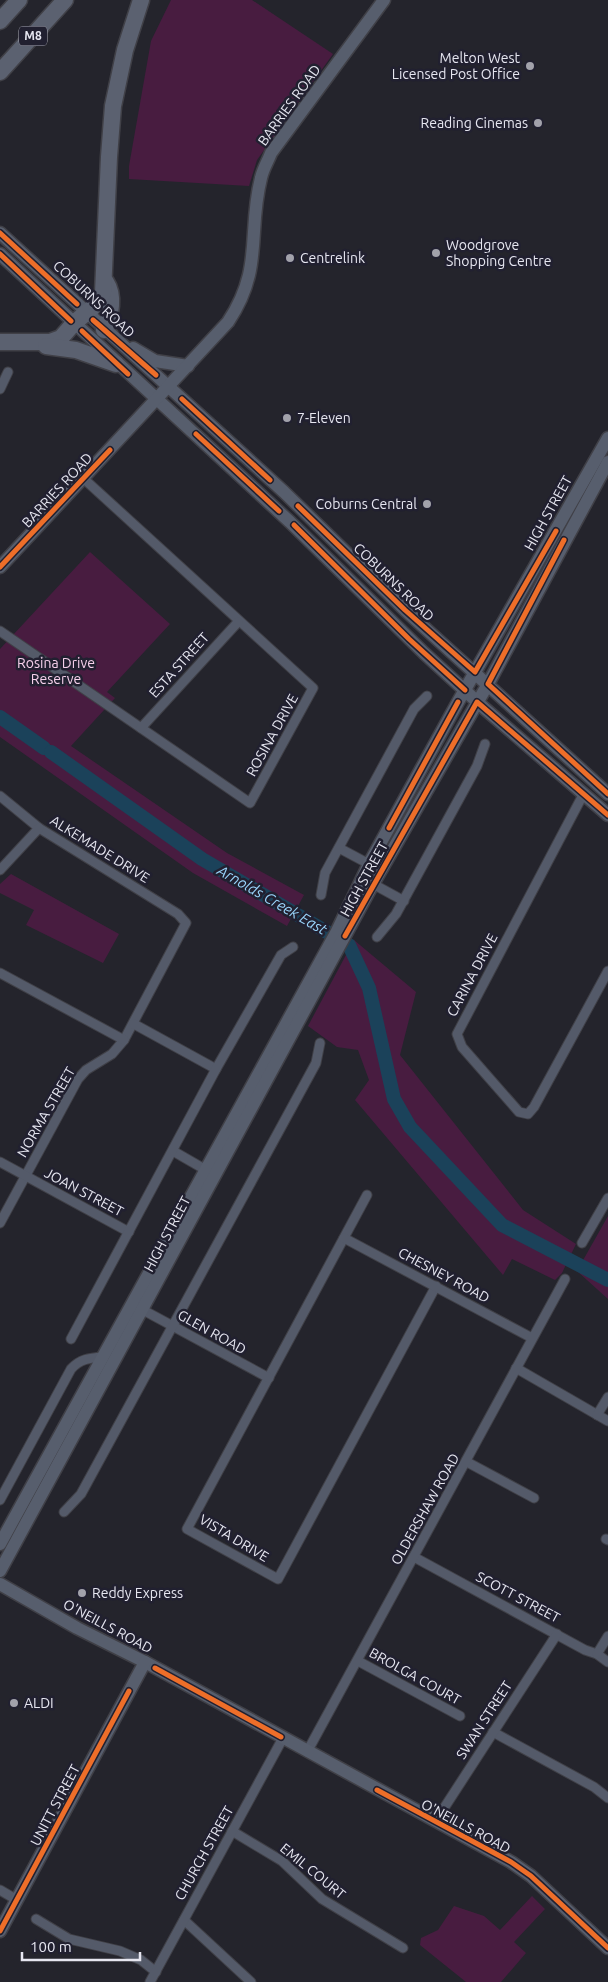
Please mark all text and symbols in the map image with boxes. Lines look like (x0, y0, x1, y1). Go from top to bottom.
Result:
road number: M8 (19, 27, 47, 46)
place label: Melton West Licensed Post Office (392, 50, 520, 82)
marker: Melton West Licensed Post Office (524, 60, 536, 72)
street label: BARRIES ROAD (254, 61, 324, 148)
place label: Reading Cinemas (420, 115, 528, 131)
marker: Reading Cinemas (532, 117, 544, 129)
place label: Woodgrove Shopping Centre (446, 237, 551, 269)
marker: Woodgrove Shopping Centre (430, 247, 442, 259)
place label: Centrelink (300, 250, 365, 266)
marker: Centrelink (284, 252, 296, 264)
street label: COBURNS ROAD (50, 257, 138, 341)
place label: 7-Eleven (297, 410, 351, 426)
marker: 7-Eleven (281, 412, 293, 424)
street label: BARRIES ROAD (18, 449, 96, 531)
street label: HIGH STREET (521, 473, 575, 553)
place label: Coburns Central (316, 496, 417, 512)
marker: Coburns Central (421, 498, 433, 510)
street label: COBURNS ROAD (351, 540, 438, 624)
street label: ESTA STREET (146, 629, 212, 701)
park label: Rosina Drive Reserve (17, 655, 95, 687)
street label: ROSINA DRIVE (243, 691, 301, 779)
street label: ALKEMADE DRIVE (48, 812, 153, 886)
street label: HIGH STREET (337, 839, 391, 919)
water label: Arnolds Creek East (214, 861, 330, 938)
street label: CARINA DRIVE (443, 931, 501, 1019)
street label: NORMA STREET (14, 1064, 78, 1160)
street label: JOAN STREET (42, 1164, 126, 1220)
street label: HIGH STREET (140, 1193, 194, 1274)
street label: CHESNEY ROAD (396, 1244, 492, 1306)
street label: GLEN ROAD (175, 1307, 249, 1357)
street label: OLDERSHAW ROAD (388, 1450, 462, 1568)
street label: VISTA DRIVE (196, 1511, 272, 1565)
street label: SCOTT STREET (473, 1568, 563, 1626)
place label: Reddy Express (92, 1585, 183, 1601)
marker: Reddy Express (76, 1587, 88, 1599)
street label: O'NEILLS ROAD (61, 1596, 156, 1656)
street label: BROLGA COURT (366, 1644, 464, 1708)
street label: SWAN STREET (453, 1678, 515, 1762)
place label: ALDI (24, 1695, 54, 1711)
marker: ALDI (8, 1697, 20, 1709)
street label: UNITT STREET (27, 1762, 83, 1848)
street label: O'NEILLS ROAD (419, 1796, 514, 1856)
street label: CHURCH STREET (171, 1803, 237, 1903)
street label: EMIL COURT (277, 1840, 349, 1902)
scale bar (22, 1930, 140, 1962)
text: 100 m (30, 1938, 72, 1955)

